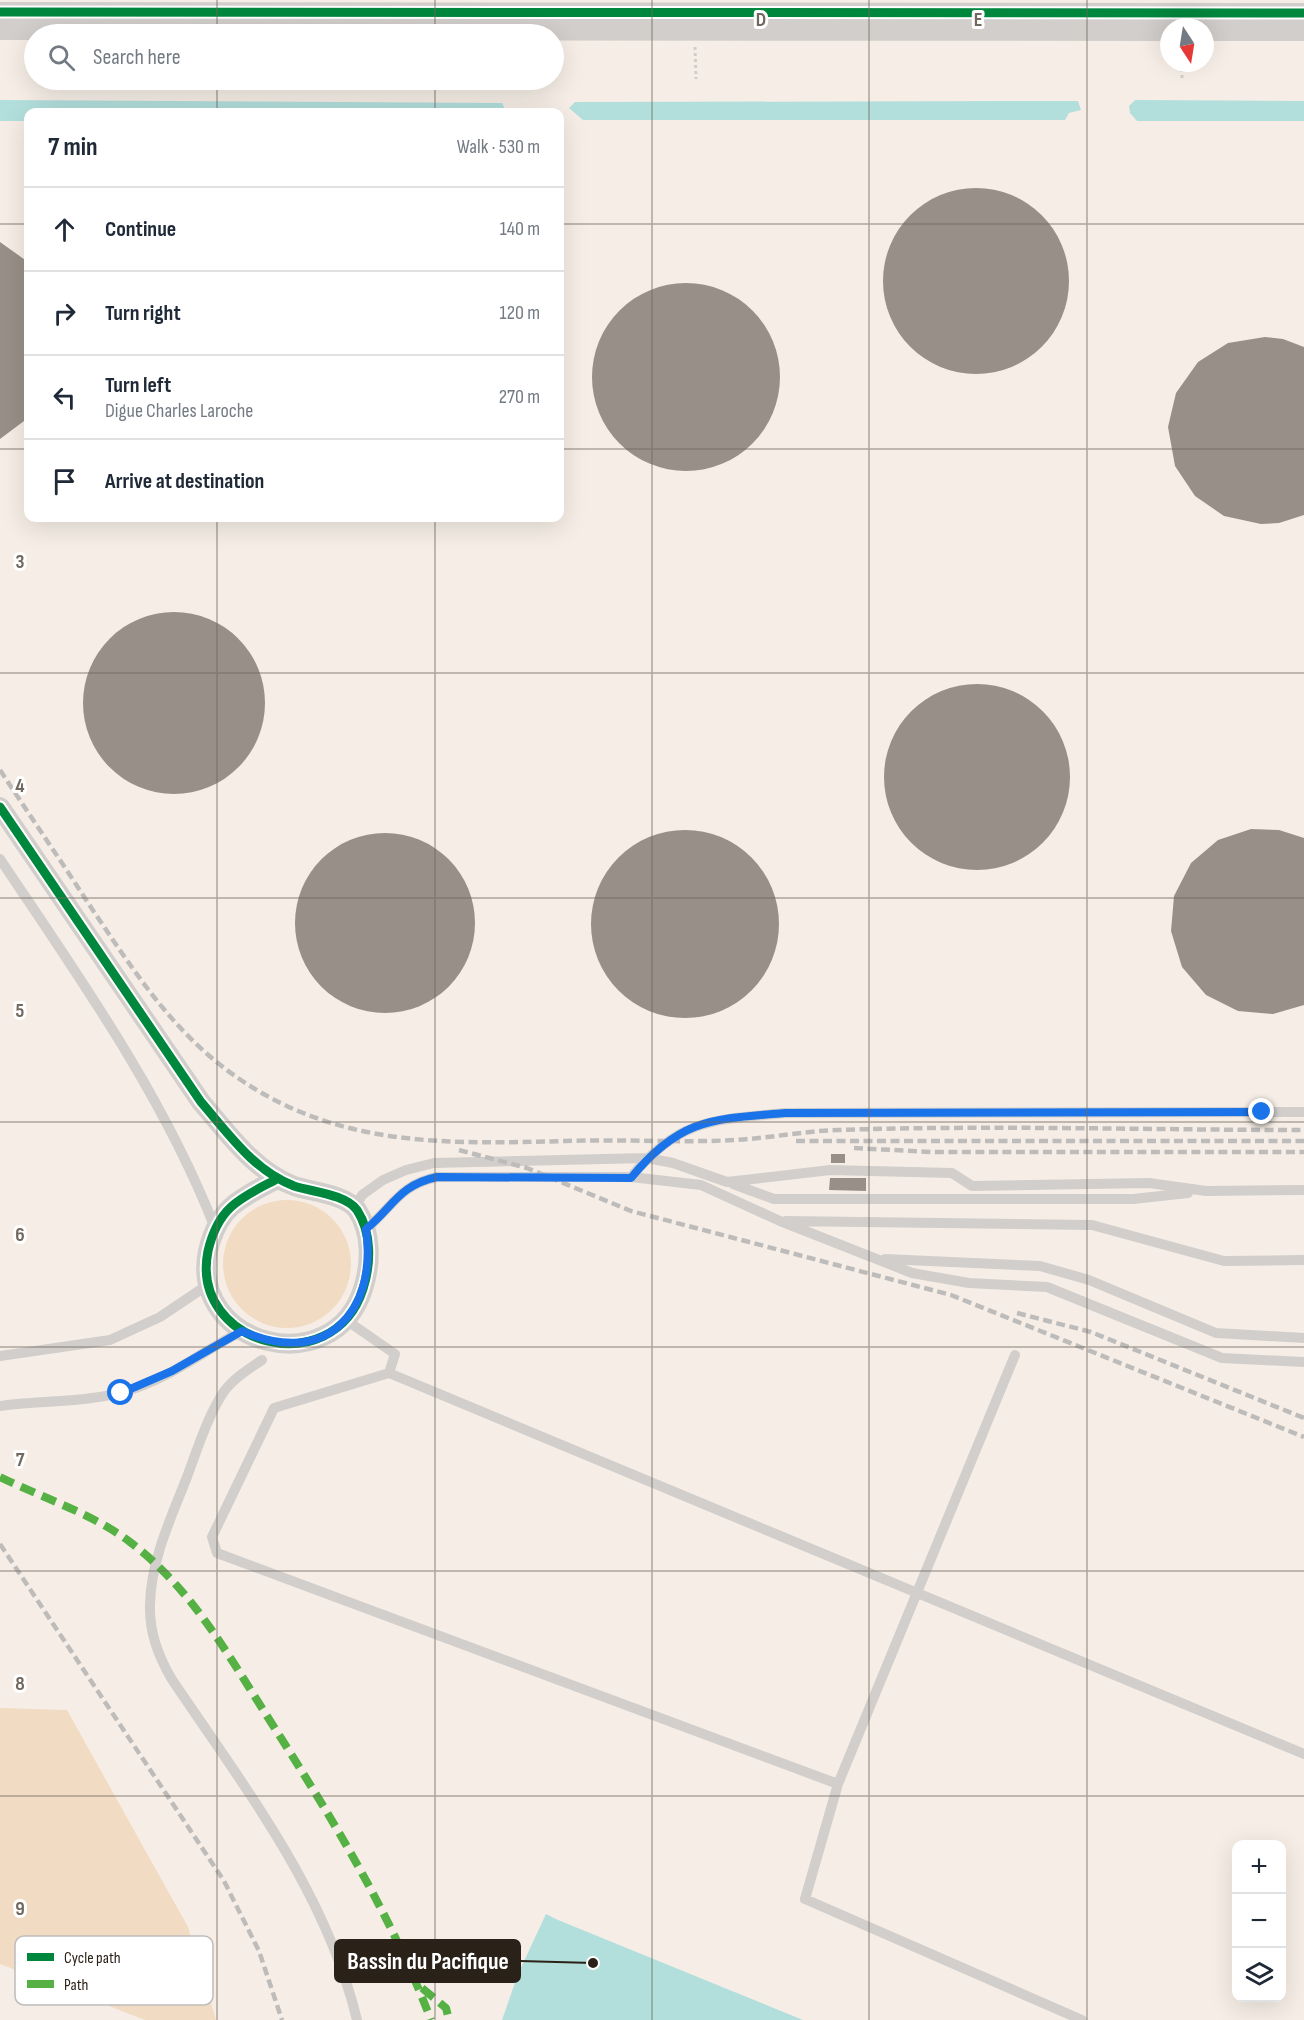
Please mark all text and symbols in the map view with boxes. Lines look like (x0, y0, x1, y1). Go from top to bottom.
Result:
text: D (756, 8, 766, 32)
text: E (974, 8, 982, 32)
north arrow (1160, 18, 1214, 72)
search box (24, 24, 564, 90)
icon: search (45, 41, 78, 74)
text: Search here (93, 44, 180, 71)
text: 7 min (48, 132, 97, 163)
text: Walk · 530 m (457, 135, 540, 159)
icon: ahead (48, 213, 81, 246)
text: Continue (105, 216, 176, 243)
text: 140 m (500, 217, 540, 241)
icon: right (48, 297, 81, 330)
text: Turn right (105, 300, 181, 327)
text: 120 m (500, 301, 540, 325)
text: Turn left (105, 372, 171, 399)
icon: left (48, 381, 81, 414)
text: 270 m (499, 385, 540, 409)
text: Digue Charles Laroche (105, 399, 253, 423)
icon: arrive (48, 465, 81, 498)
text: Arrive at destination (105, 468, 264, 495)
text: 3 (16, 550, 25, 574)
text: 4 (15, 774, 25, 798)
text: 5 (16, 999, 25, 1023)
route end (1248, 1098, 1274, 1124)
text: 6 (15, 1223, 25, 1247)
route start (107, 1379, 133, 1405)
text: 7 (16, 1448, 25, 1472)
text: 8 (15, 1672, 25, 1696)
map controls (1232, 1840, 1286, 2002)
button: + (1232, 1840, 1286, 1894)
button: − (1232, 1894, 1286, 1948)
text: 9 (15, 1897, 25, 1921)
legend (15, 1936, 213, 2005)
callout: Bassin du Pacifique (335, 1940, 520, 1982)
text: Bassin du Pacifique (347, 1947, 509, 1976)
button: layers (1232, 1948, 1286, 2002)
text: Cycle path (64, 1949, 121, 1968)
text: Path (64, 1976, 88, 1995)

